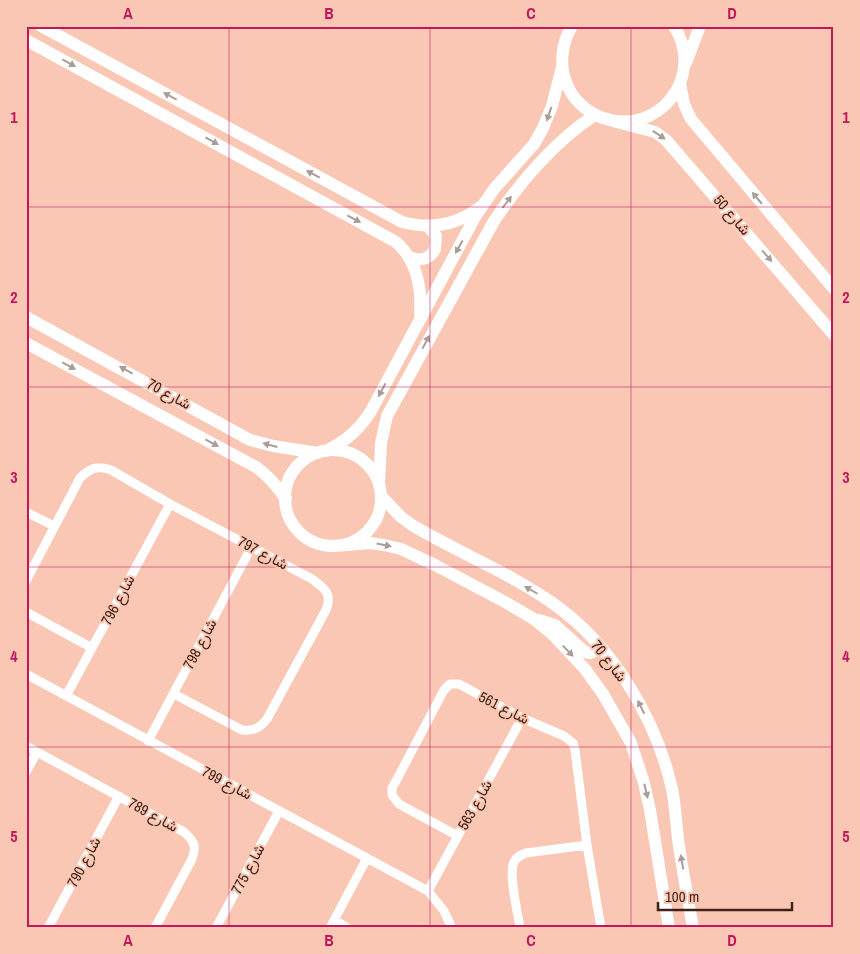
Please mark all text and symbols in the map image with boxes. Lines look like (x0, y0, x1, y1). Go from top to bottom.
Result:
text: A (123, 2, 133, 24)
text: B (324, 2, 334, 24)
text: C (526, 2, 536, 24)
text: D (727, 2, 737, 24)
one-way arrow (62, 59, 76, 67)
one-way arrow (163, 92, 176, 101)
text: 1 (10, 106, 18, 128)
one-way arrow (545, 106, 552, 121)
text: 1 (842, 106, 850, 128)
one-way arrow (652, 131, 666, 140)
one-way arrow (204, 137, 219, 145)
one-way arrow (305, 170, 320, 178)
street label: شارع 50 (708, 190, 756, 240)
one-way arrow (752, 192, 763, 205)
one-way arrow (502, 196, 513, 209)
one-way arrow (348, 214, 361, 223)
one-way arrow (454, 241, 463, 254)
one-way arrow (761, 250, 772, 262)
text: 2 (10, 286, 18, 308)
text: 2 (842, 286, 850, 308)
one-way arrow (422, 335, 430, 350)
one-way arrow (63, 361, 76, 370)
one-way arrow (119, 366, 132, 375)
street label: شارع 70 (143, 373, 195, 415)
one-way arrow (377, 384, 386, 397)
one-way arrow (205, 439, 220, 447)
one-way arrow (262, 441, 277, 449)
text: 3 (10, 466, 18, 488)
text: 3 (842, 466, 850, 488)
street label: شارع 797 (234, 531, 292, 575)
one-way arrow (376, 542, 392, 550)
street label: شارع 796 (96, 571, 140, 629)
one-way arrow (525, 585, 538, 594)
street label: شارع 798 (178, 615, 222, 673)
street label: شارع 70 (586, 636, 632, 687)
text: 4 (10, 645, 18, 667)
one-way arrow (562, 645, 574, 657)
text: 4 (842, 645, 850, 667)
street label: شارع 561 (475, 686, 533, 730)
one-way arrow (636, 699, 645, 714)
street label: شارع 799 (198, 761, 256, 805)
street label: شارع 563 (452, 776, 498, 834)
one-way arrow (642, 784, 650, 799)
street label: شارع 789 (124, 792, 182, 838)
text: 5 (10, 825, 18, 847)
text: 5 (842, 825, 850, 847)
street label: شارع 790 (62, 833, 106, 891)
street label: شارع 775 (226, 840, 270, 898)
one-way arrow (677, 854, 685, 870)
scale bar (658, 879, 791, 911)
text: 100 m (665, 886, 699, 907)
text: A (123, 929, 133, 951)
text: B (324, 929, 334, 951)
text: C (526, 929, 536, 951)
text: D (727, 929, 737, 951)

